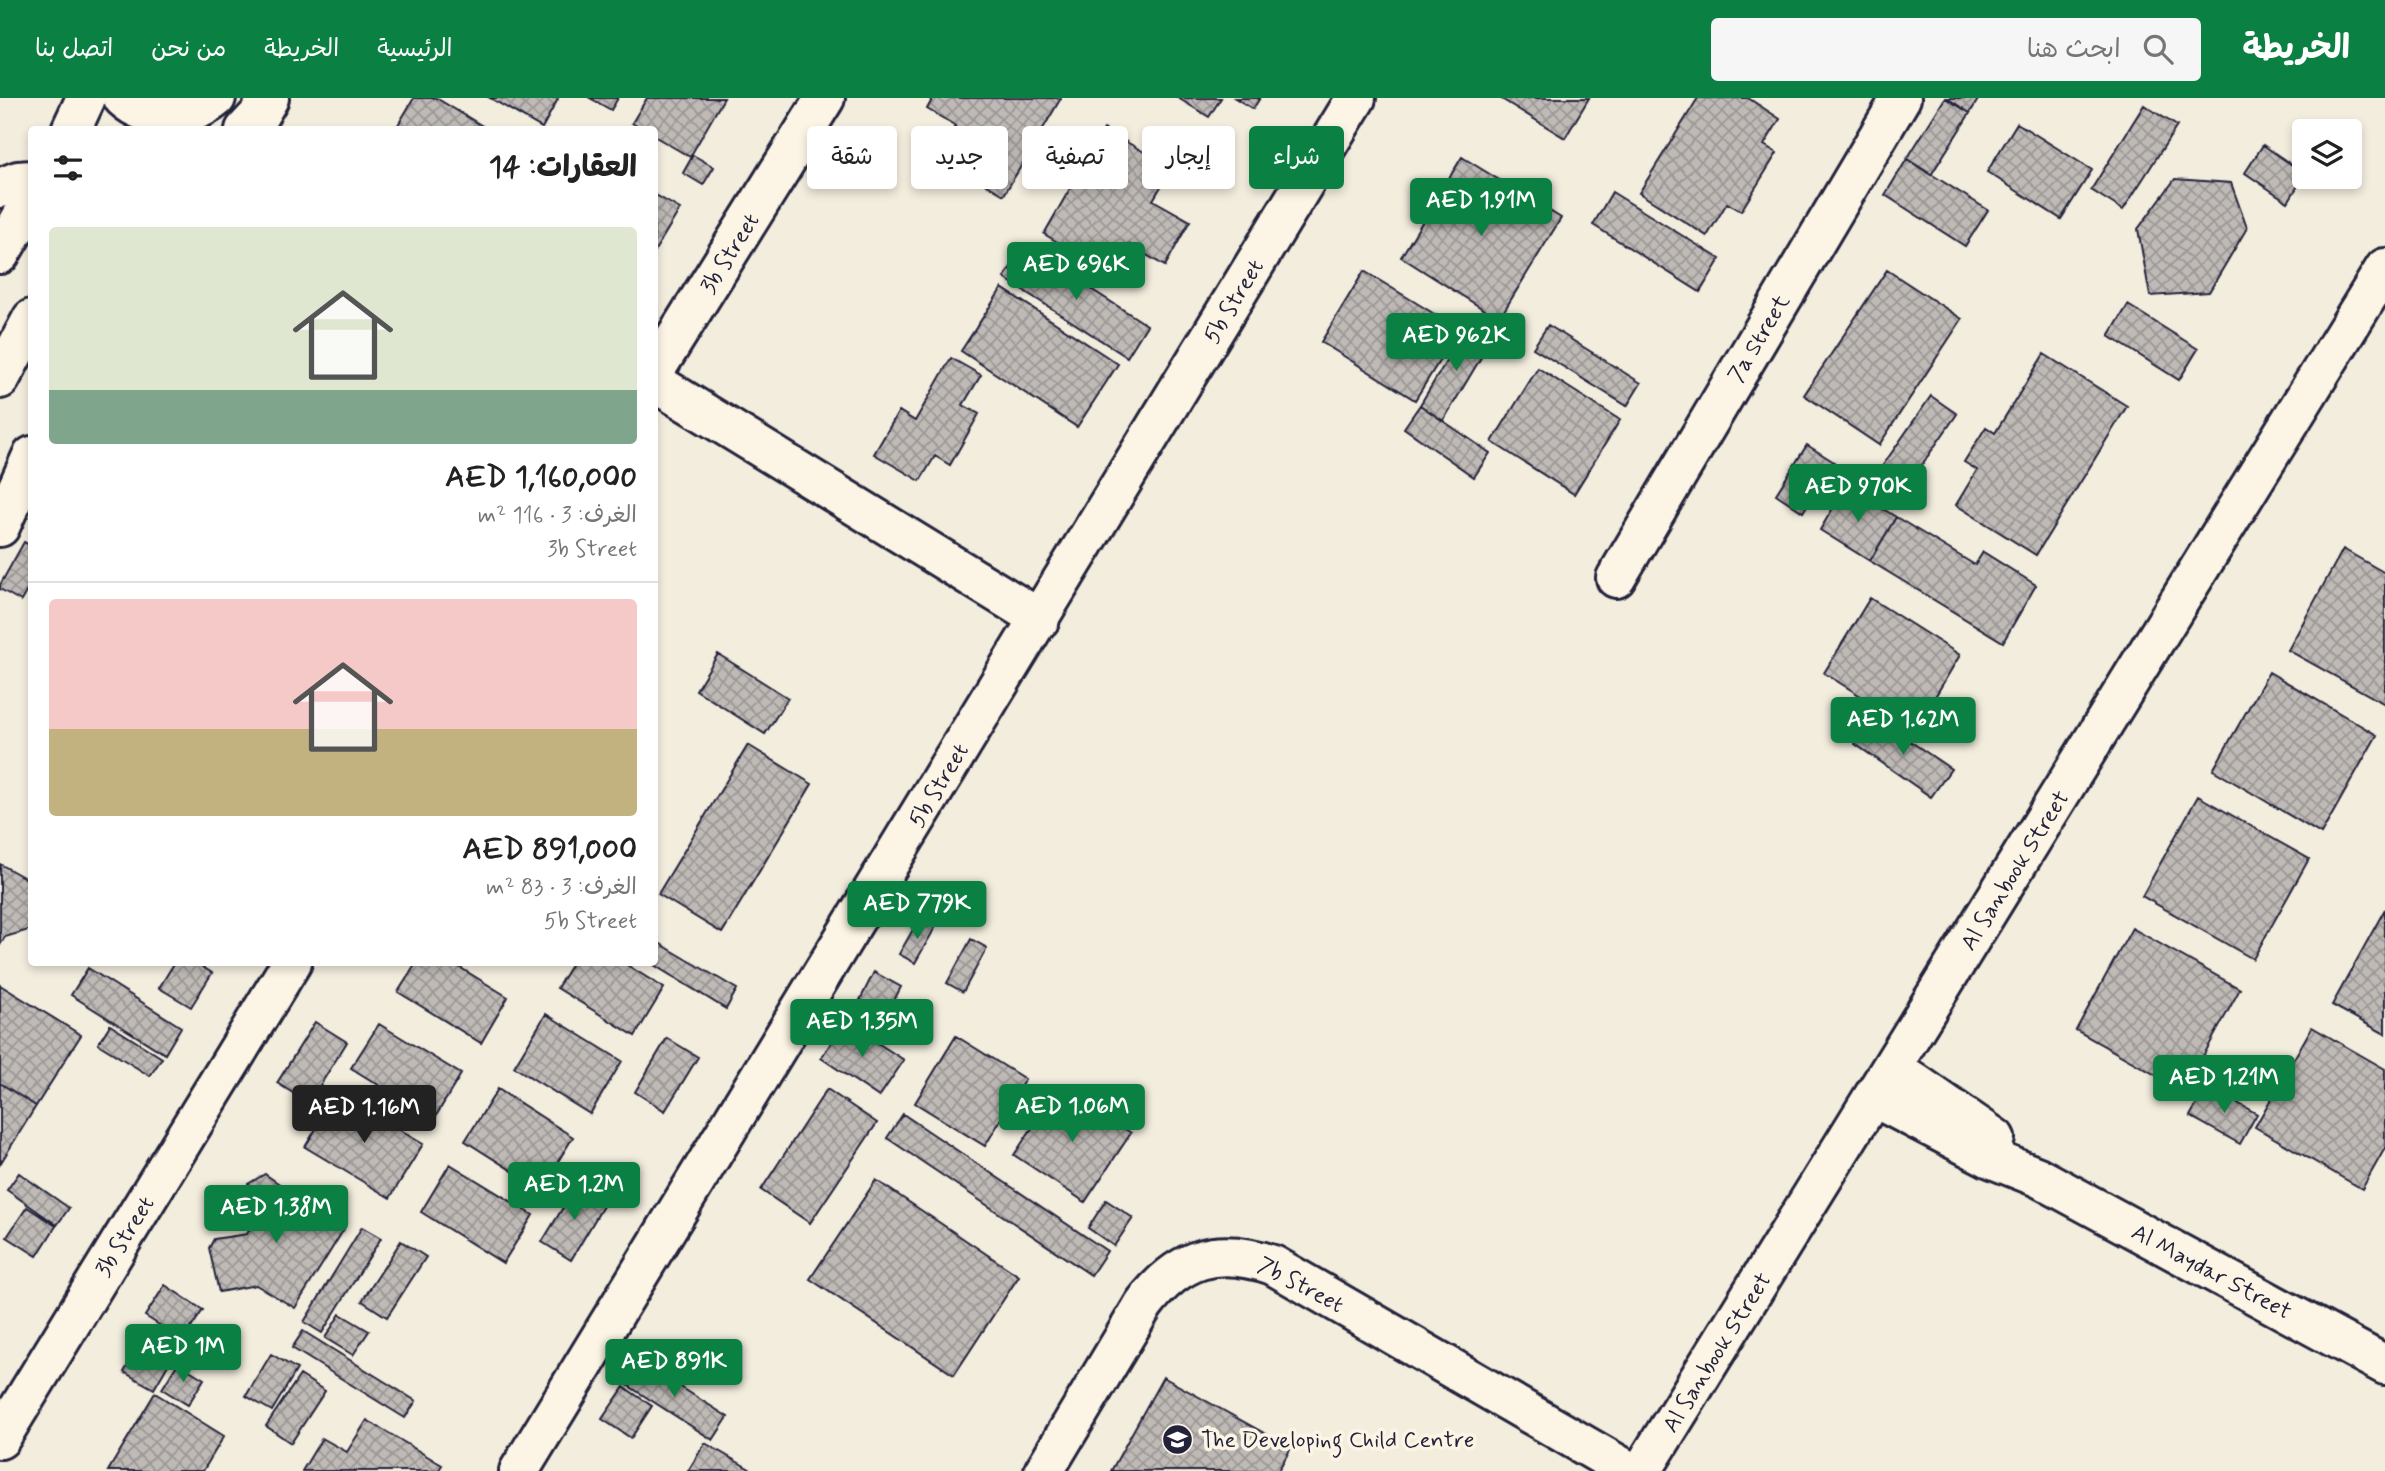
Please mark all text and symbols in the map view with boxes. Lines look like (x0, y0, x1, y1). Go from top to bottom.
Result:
search box (1711, 18, 2201, 81)
text: الخريطة (2243, 27, 2350, 71)
icon: search (2139, 30, 2177, 68)
text: ابحث هنا (2027, 33, 2121, 67)
text: اتصل بنا (35, 34, 113, 65)
text: من نحن (151, 34, 226, 65)
text: الخريطة (264, 34, 339, 65)
text: الرئيسية (377, 34, 453, 65)
map controls (2292, 119, 2362, 189)
button: layers (2292, 119, 2362, 189)
chip: شقة (807, 126, 897, 189)
chip: جديد (911, 126, 1008, 189)
chip: تصفية (1022, 126, 1128, 189)
chip: إيجار (1142, 126, 1235, 189)
chip: شراء (1249, 126, 1344, 189)
text: العقارات: 14 (489, 148, 637, 187)
icon: filters (49, 149, 87, 187)
pin: AED 1.91M (1401, 178, 1561, 238)
text: AED 1.91M (1426, 186, 1536, 216)
street label: 3b Street (694, 208, 767, 300)
pin: AED 696K (1004, 242, 1148, 302)
text: AED 696K (1023, 250, 1129, 280)
street label: 5b Street (1198, 254, 1272, 350)
icon: home (280, 272, 406, 398)
street label: 7a Street (1722, 289, 1798, 389)
pin: AED 962K (1384, 314, 1528, 373)
text: AED 962K (1402, 321, 1510, 351)
text: AED 1,160,000 (445, 458, 637, 497)
pin: AED 970K (1786, 464, 1930, 524)
text: AED 970K (1805, 472, 1911, 502)
text: الغرف: 3 · 116 m² (478, 501, 637, 531)
text: 3b Street (547, 535, 637, 565)
icon: home (280, 644, 406, 770)
pin: AED 1.62M (1823, 698, 1983, 757)
text: AED 1.62M (1847, 705, 1959, 735)
street label: 5b Street (903, 738, 977, 834)
street label: Al Sanbook Street (1954, 785, 2077, 957)
text: AED 891,000 (462, 830, 637, 869)
text: الغرف: 3 · 83 m² (486, 873, 637, 903)
pin: AED 779K (845, 882, 989, 941)
text: AED 779K (863, 889, 971, 919)
text: 5b Street (544, 907, 637, 937)
pin: AED 1.35M (782, 1000, 942, 1059)
text: AED 1.35M (806, 1007, 918, 1037)
pin: AED 1.21M (2144, 1056, 2304, 1115)
text: AED 1.21M (2169, 1063, 2279, 1093)
pin: AED 1.06M (992, 1084, 1152, 1144)
pin: AED 1.16M (284, 1086, 444, 1145)
text: AED 1.06M (1015, 1092, 1129, 1122)
text: AED 1.16M (308, 1093, 420, 1123)
pin: AED 1.2M (502, 1162, 646, 1222)
text: AED 1.2M (524, 1170, 624, 1200)
pin: AED 1.38M (196, 1186, 356, 1245)
street label: 3b Street (89, 1191, 162, 1283)
text: AED 1.38M (220, 1193, 332, 1223)
street label: Al Maydar Street (2126, 1218, 2297, 1328)
street label: 7b Street (1252, 1251, 1348, 1321)
street label: Al Sanbook Street (1656, 1267, 1779, 1439)
pin: AED 1M (126, 1324, 240, 1384)
text: AED 1M (141, 1332, 225, 1362)
pin: AED 891K (602, 1340, 746, 1399)
text: AED 891K (621, 1347, 727, 1377)
school or university icon: The Developing Child Centre (1161, 1422, 1195, 1456)
place label: The Developing Child Centre (1201, 1426, 1475, 1458)

